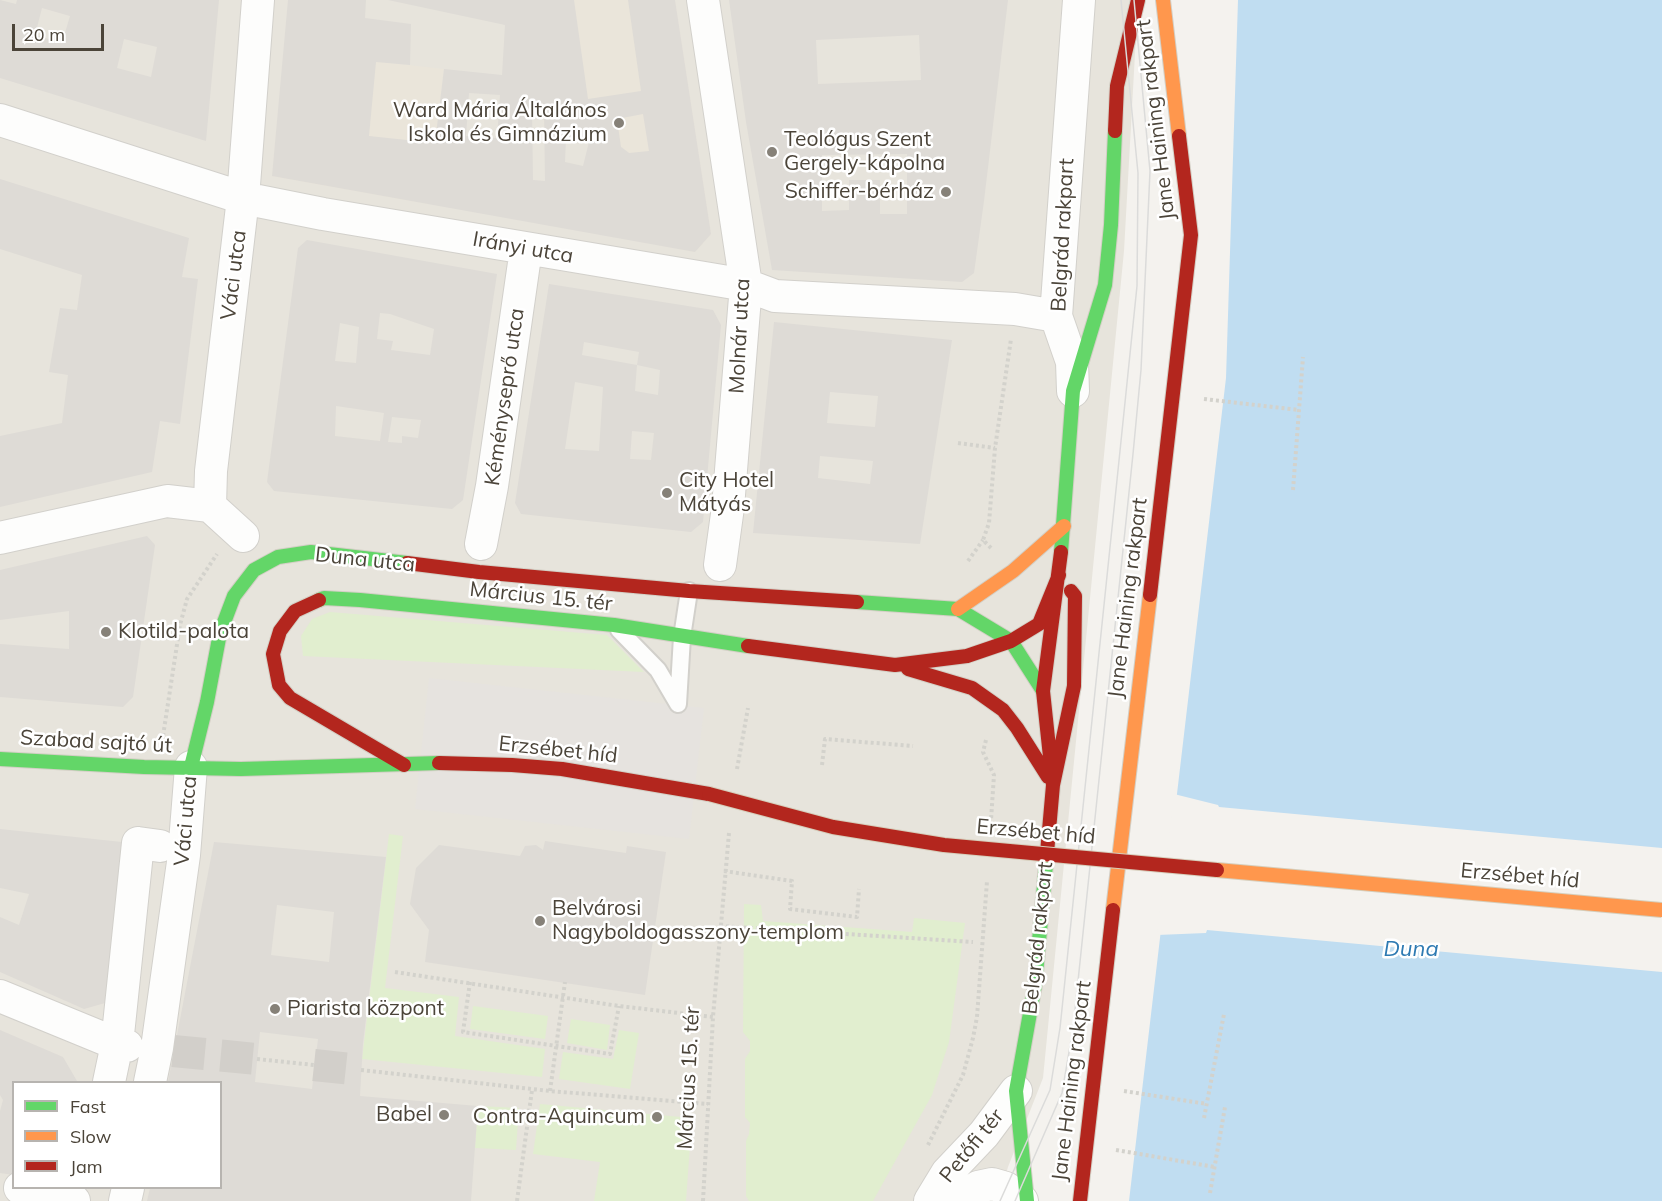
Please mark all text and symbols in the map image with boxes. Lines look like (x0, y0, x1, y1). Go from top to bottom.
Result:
scale bar (15, 12, 106, 50)
street label: Jane Haining rakpart (1131, 18, 1181, 222)
text: 20 m (23, 23, 65, 46)
place label: Ward Mária Általános Iskola és Gimnázium (393, 98, 607, 148)
marker: Ward Mária Általános Iskola és Gimnázium (612, 116, 626, 130)
place label: Teológus Szent Gergely-kápolna (784, 127, 945, 177)
marker: Teológus Szent Gergely-kápolna (765, 145, 779, 159)
street label: Belgrád rakpart (1046, 158, 1080, 312)
place label: Schiffer-bérház (785, 179, 934, 205)
marker: Schiffer-bérház (939, 185, 953, 199)
street label: Irányi utca (471, 227, 575, 269)
street label: Váci utca (216, 229, 252, 321)
street label: Molnár utca (724, 278, 756, 394)
street label: Kéményseprő utca (480, 307, 530, 487)
place label: City Hotel Mátyás (679, 468, 774, 518)
marker: City Hotel Mátyás (660, 486, 674, 500)
street label: Jane Haining rakpart (1103, 496, 1153, 700)
street label: Duna utca (314, 542, 416, 578)
street label: Március 15. tér (468, 577, 614, 617)
place label: Klotild-palota (118, 619, 249, 645)
marker: Klotild-palota (99, 625, 113, 639)
street label: Szabad sajtó út (19, 725, 173, 759)
street label: Erzsébet híd (497, 731, 619, 769)
street label: Váci utca (170, 775, 202, 867)
street label: Erzsébet híd (975, 814, 1097, 850)
street label: Erzsébet híd (1459, 858, 1581, 894)
street label: Belgrád rakpart (1017, 860, 1059, 1016)
place label: Belvárosi Nagyboldogasszony-templom (552, 896, 844, 946)
marker: Belvárosi Nagyboldogasszony-templom (533, 914, 547, 928)
water label: Duna (1383, 936, 1439, 962)
street label: Jane Haining rakpart (1047, 979, 1097, 1183)
place label: Piarista központ (287, 996, 444, 1022)
marker: Piarista központ (268, 1002, 282, 1016)
street label: Március 15. tér (673, 1006, 705, 1150)
legend (12, 1081, 222, 1189)
text: Fast (70, 1095, 106, 1118)
place label: Babel (376, 1102, 432, 1128)
place label: Contra-Aquincum (473, 1104, 645, 1130)
street label: Petőfi tér (935, 1104, 1009, 1188)
marker: Babel (437, 1108, 451, 1122)
marker: Contra-Aquincum (650, 1110, 664, 1124)
text: Slow (70, 1125, 111, 1148)
text: Jam (70, 1155, 103, 1178)

